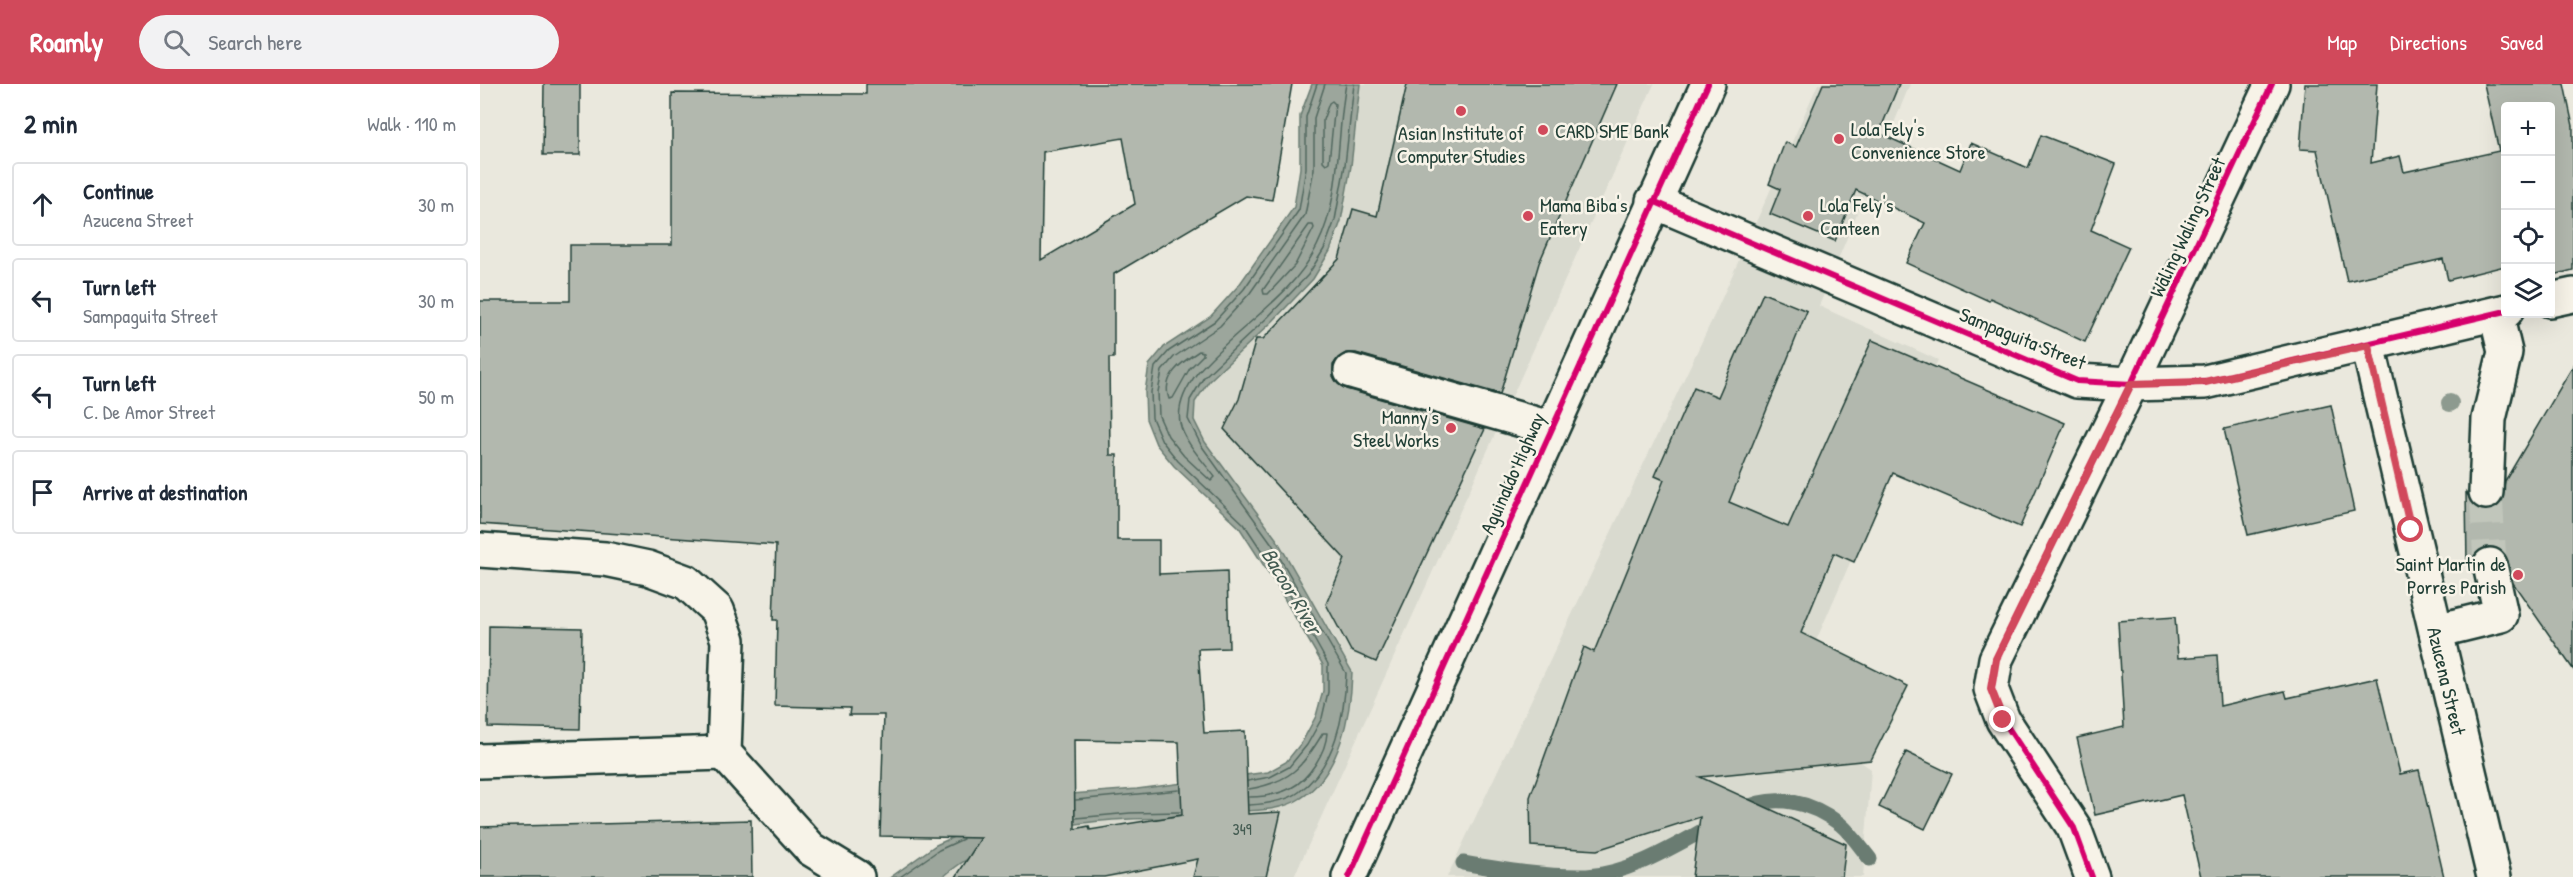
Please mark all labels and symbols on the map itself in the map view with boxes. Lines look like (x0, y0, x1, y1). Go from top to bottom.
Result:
marker: Asian Institute of Computer Studies (1454, 104, 1468, 118)
place label: Lola Fely's Convenience Store (1851, 115, 1986, 165)
place label: CARD SME Bank (1555, 117, 1669, 144)
place label: Asian Institute of Computer Studies (1397, 119, 1525, 169)
marker: CARD SME Bank (1536, 123, 1550, 137)
marker: Lola Fely's Convenience Store (1832, 132, 1846, 146)
street label: Waling Waling Street (2143, 152, 2232, 301)
place label: Mama Biba's Eatery (1540, 191, 1628, 241)
place label: Lola Fely's Canteen (1820, 191, 1894, 241)
marker: Mama Biba's Eatery (1521, 209, 1535, 223)
marker: Lola Fely's Canteen (1801, 209, 1815, 223)
street label: Sampaguita Street (1956, 300, 2091, 376)
place label: Manny's Steel Works (1353, 403, 1439, 453)
street label: Aguinaldo Highway (1473, 408, 1551, 538)
marker: Manny's Steel Works (1444, 421, 1458, 435)
route start (2397, 516, 2423, 542)
water label: Bacoor River (1255, 542, 1331, 642)
place label: Saint Martin de Porres Parish (2396, 550, 2506, 600)
marker: Saint Martin de Porres Parish (2511, 568, 2525, 582)
street label: Azucena Street (2422, 624, 2474, 739)
route end (1989, 706, 2015, 732)
house number: 349 (1232, 818, 1252, 840)

